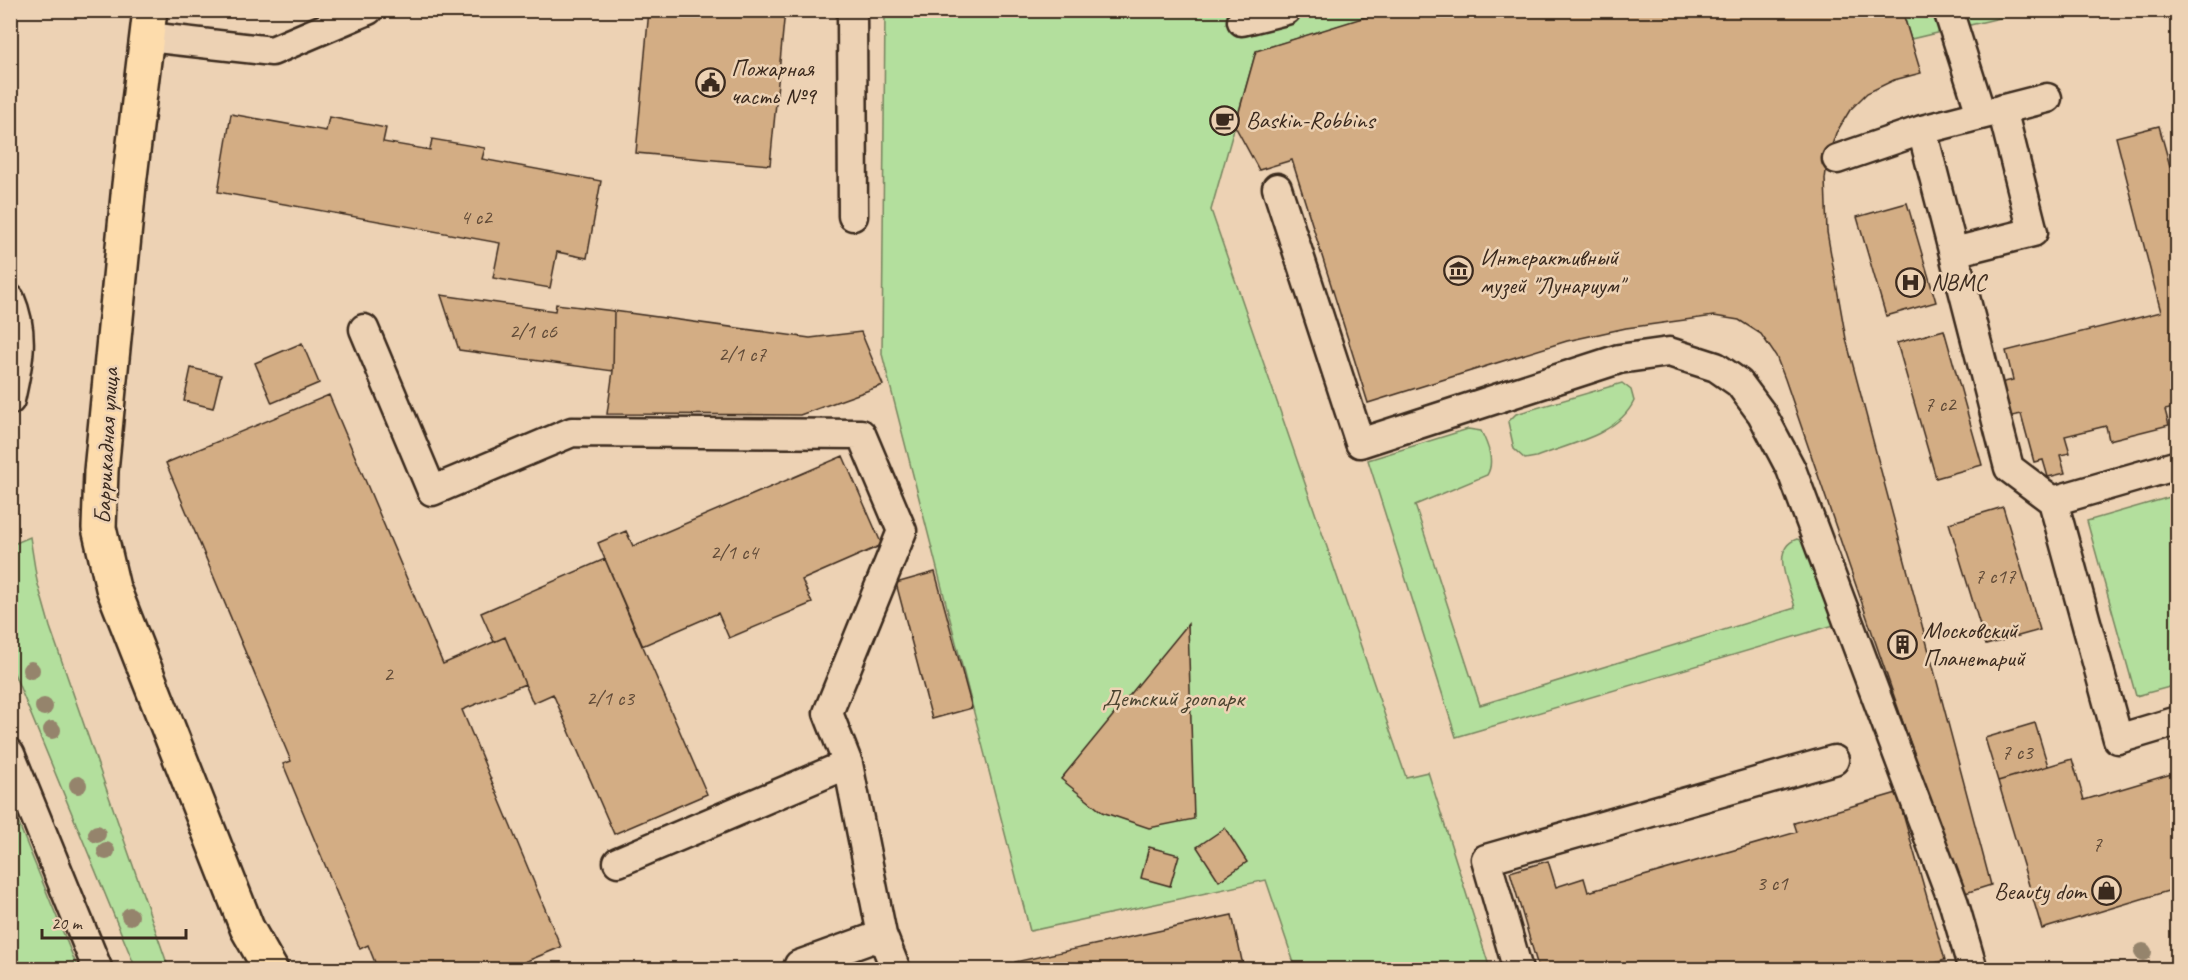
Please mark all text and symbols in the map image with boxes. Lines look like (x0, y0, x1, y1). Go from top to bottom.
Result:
place label: Пожарная часть №9 (731, 53, 818, 111)
public building icon: Пожарная часть №9 (694, 66, 726, 98)
cafe icon: Baskin-Robbins (1209, 104, 1241, 136)
place label: Baskin-Robbins (1246, 105, 1377, 135)
house number: 4 с2 (460, 204, 493, 230)
place label: Интерактивный музей "Лунариум" (1480, 242, 1629, 300)
museum icon: Интерактивный музей "Лунариум" (1443, 255, 1475, 287)
hospital icon: NBMC (1894, 266, 1926, 298)
place label: NBMC (1931, 267, 1988, 297)
house number: 2/1 с6 (509, 318, 557, 344)
house number: 2/1 с7 (718, 341, 767, 367)
street label: Баррикадная улица (87, 366, 125, 525)
house number: 7 с2 (1924, 391, 1957, 417)
house number: 2/1 с4 (710, 539, 760, 565)
house number: 7 с17 (1975, 563, 2017, 589)
place label: Московский Планетарий (1923, 615, 2027, 673)
building icon: Московский Планетарий (1886, 628, 1918, 660)
house number: 2 (383, 661, 394, 687)
park label: Детский зоопарк (1102, 683, 1246, 714)
house number: 2/1 с3 (586, 685, 635, 711)
house number: 7 с3 (2001, 739, 2034, 765)
house number: 7 (2092, 831, 2103, 857)
house number: 3 с1 (1756, 870, 1789, 896)
shop icon: Beauty dom (2091, 875, 2123, 907)
place label: Beauty dom (1994, 876, 2089, 906)
scale bar (42, 902, 186, 940)
text: 20 m (51, 912, 84, 934)

